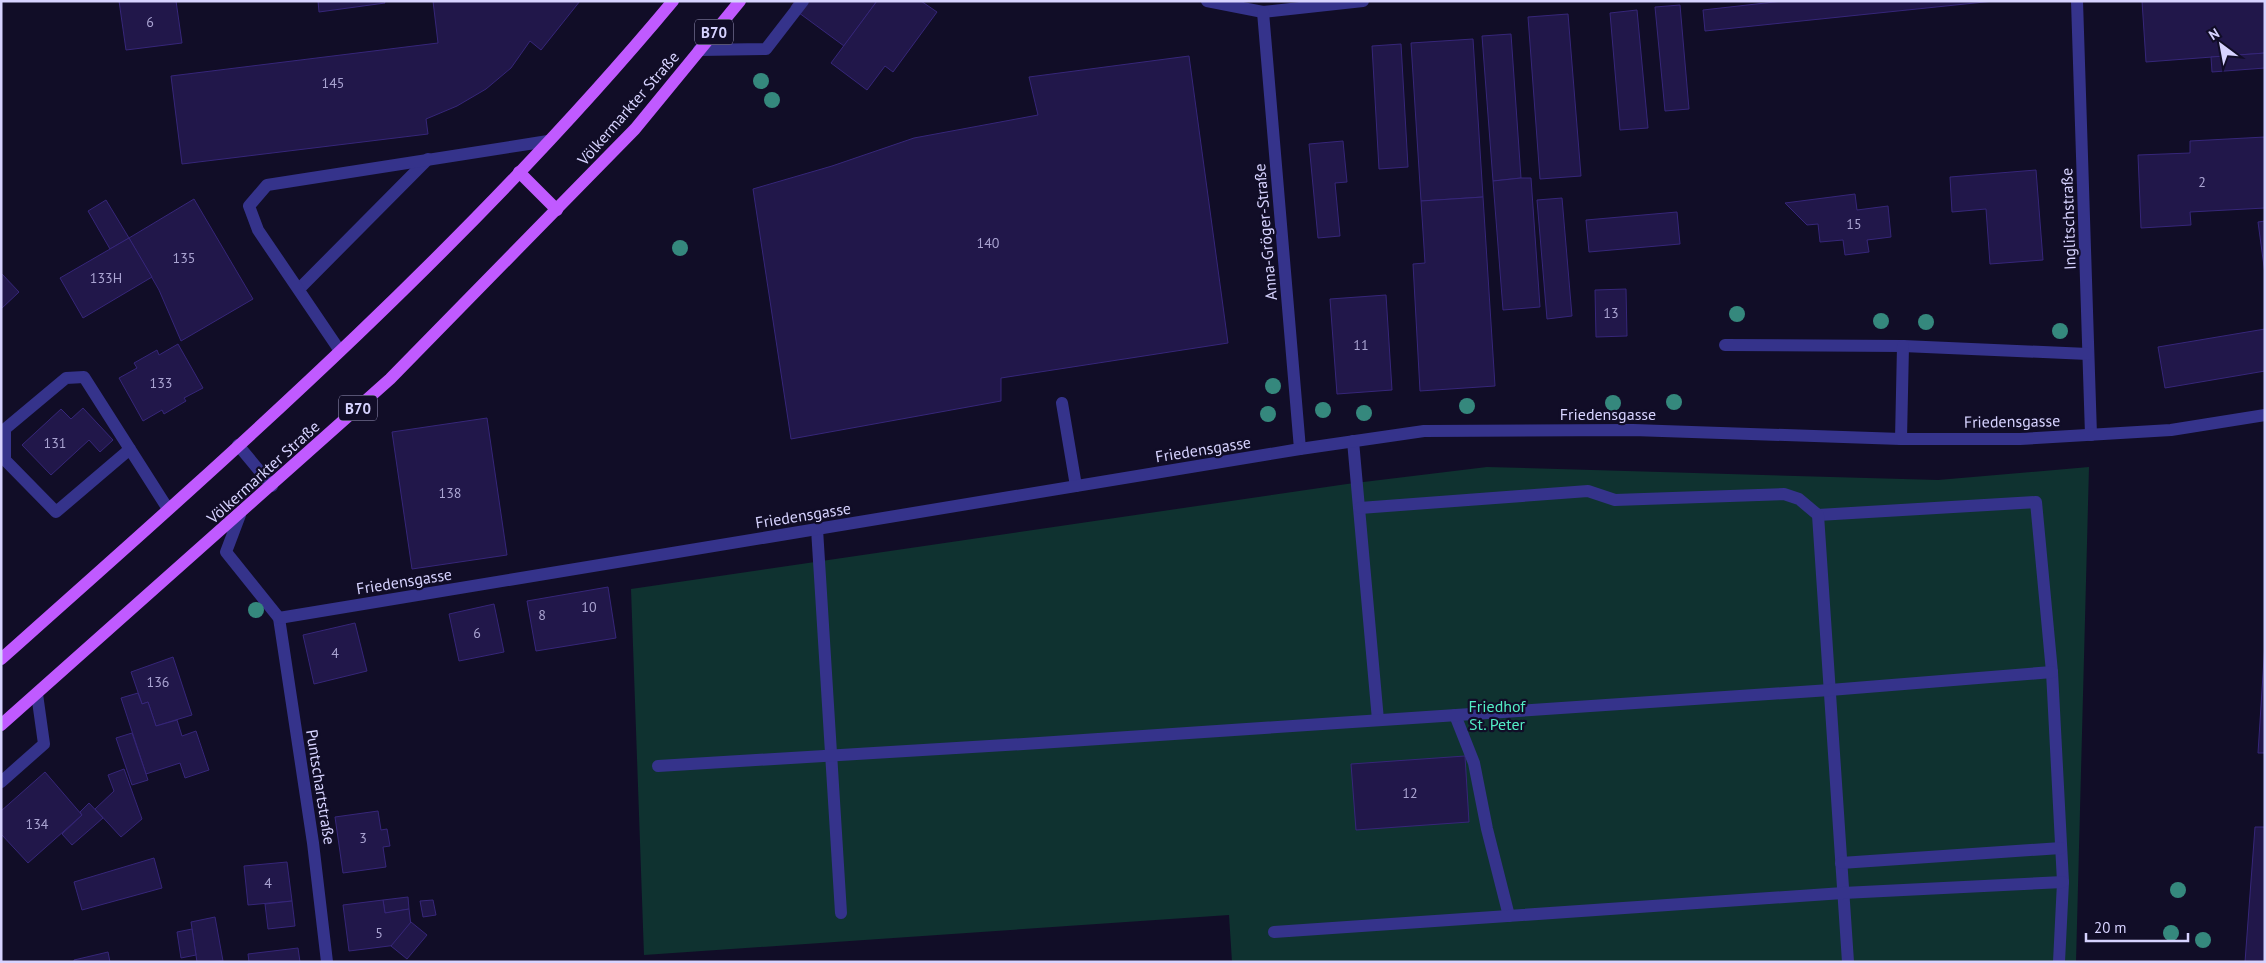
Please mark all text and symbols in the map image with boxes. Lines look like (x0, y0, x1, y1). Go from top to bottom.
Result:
house number: 6 (146, 13, 154, 31)
road number: B70 (695, 20, 733, 44)
north arrow (2196, 20, 2246, 70)
text: N (2205, 24, 2223, 44)
street label: Völkermarkter Straße (572, 47, 683, 170)
house number: 145 (322, 74, 344, 92)
street label: Anna-Gröger-Straße (1249, 163, 1281, 301)
street label: Inglitschstraße (2056, 168, 2080, 270)
house number: 2 (2198, 173, 2206, 191)
house number: 15 (1846, 215, 1862, 233)
house number: 140 (977, 234, 1000, 252)
house number: 135 (173, 249, 195, 267)
house number: 133H (90, 269, 122, 287)
house number: 13 (1603, 304, 1619, 322)
house number: 11 (1353, 336, 1369, 354)
house number: 133 (150, 374, 172, 392)
road number: B70 (339, 396, 377, 420)
street label: Friedensgasse (1560, 404, 1656, 424)
street label: Friedensgasse (1964, 410, 2060, 432)
street label: Völkermarkter Straße (202, 416, 323, 528)
street label: Friedensgasse (1154, 432, 1252, 466)
house number: 131 (44, 434, 66, 452)
house number: 138 (439, 484, 461, 502)
street label: Friedensgasse (754, 498, 852, 532)
street label: Friedensgasse (355, 564, 453, 598)
house number: 10 (581, 598, 597, 616)
house number: 8 (538, 606, 546, 624)
house number: 6 (473, 624, 481, 642)
house number: 4 (331, 644, 339, 662)
house number: 136 (147, 673, 169, 691)
park label: Friedhof St. Peter (1469, 696, 1526, 734)
street label: Puntschartstraße (302, 728, 340, 846)
house number: 12 (1402, 784, 1418, 802)
house number: 134 (26, 815, 49, 833)
house number: 3 (359, 829, 367, 847)
house number: 4 (264, 874, 272, 892)
scale bar (2086, 910, 2188, 942)
text: 20 m (2094, 918, 2127, 937)
house number: 5 (375, 924, 383, 942)

